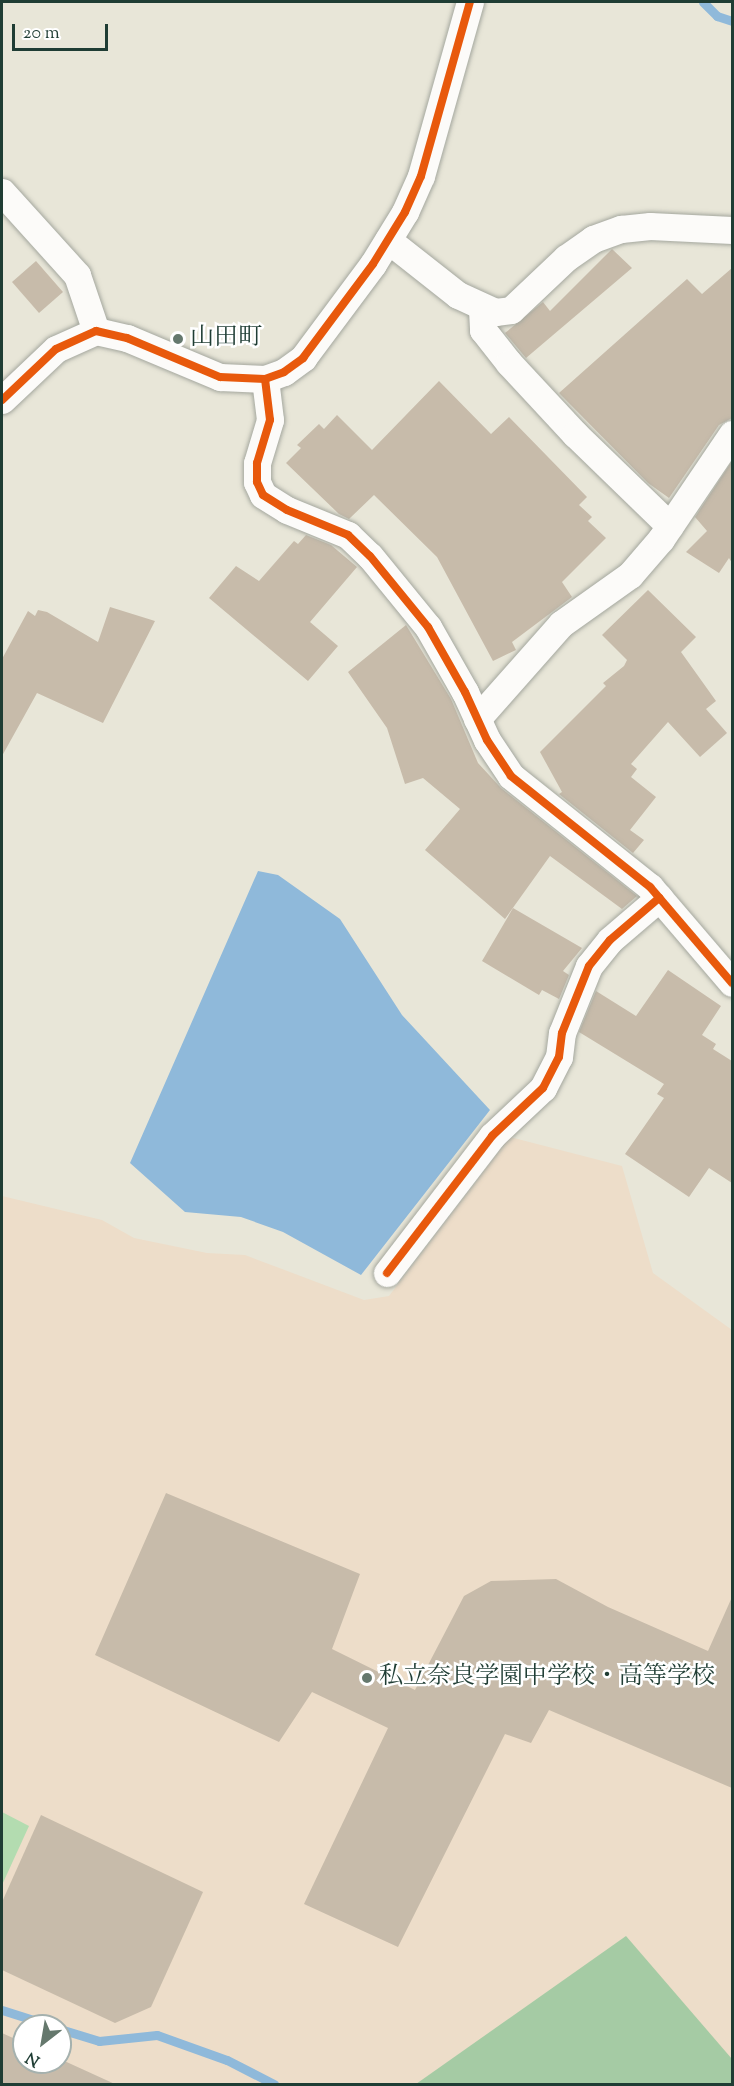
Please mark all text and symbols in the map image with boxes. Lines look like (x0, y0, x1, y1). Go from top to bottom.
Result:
scale bar (15, 12, 111, 50)
text: 20 m (23, 21, 60, 47)
place label: 山田町 (190, 325, 262, 353)
marker: 山田町 (171, 332, 185, 346)
place label: 私立奈良学園中学校・高等学校 (379, 1664, 715, 1692)
marker: 私立奈良学園中学校・高等学校 (360, 1671, 374, 1685)
north arrow (12, 2014, 72, 2074)
text: N (22, 2045, 45, 2071)

